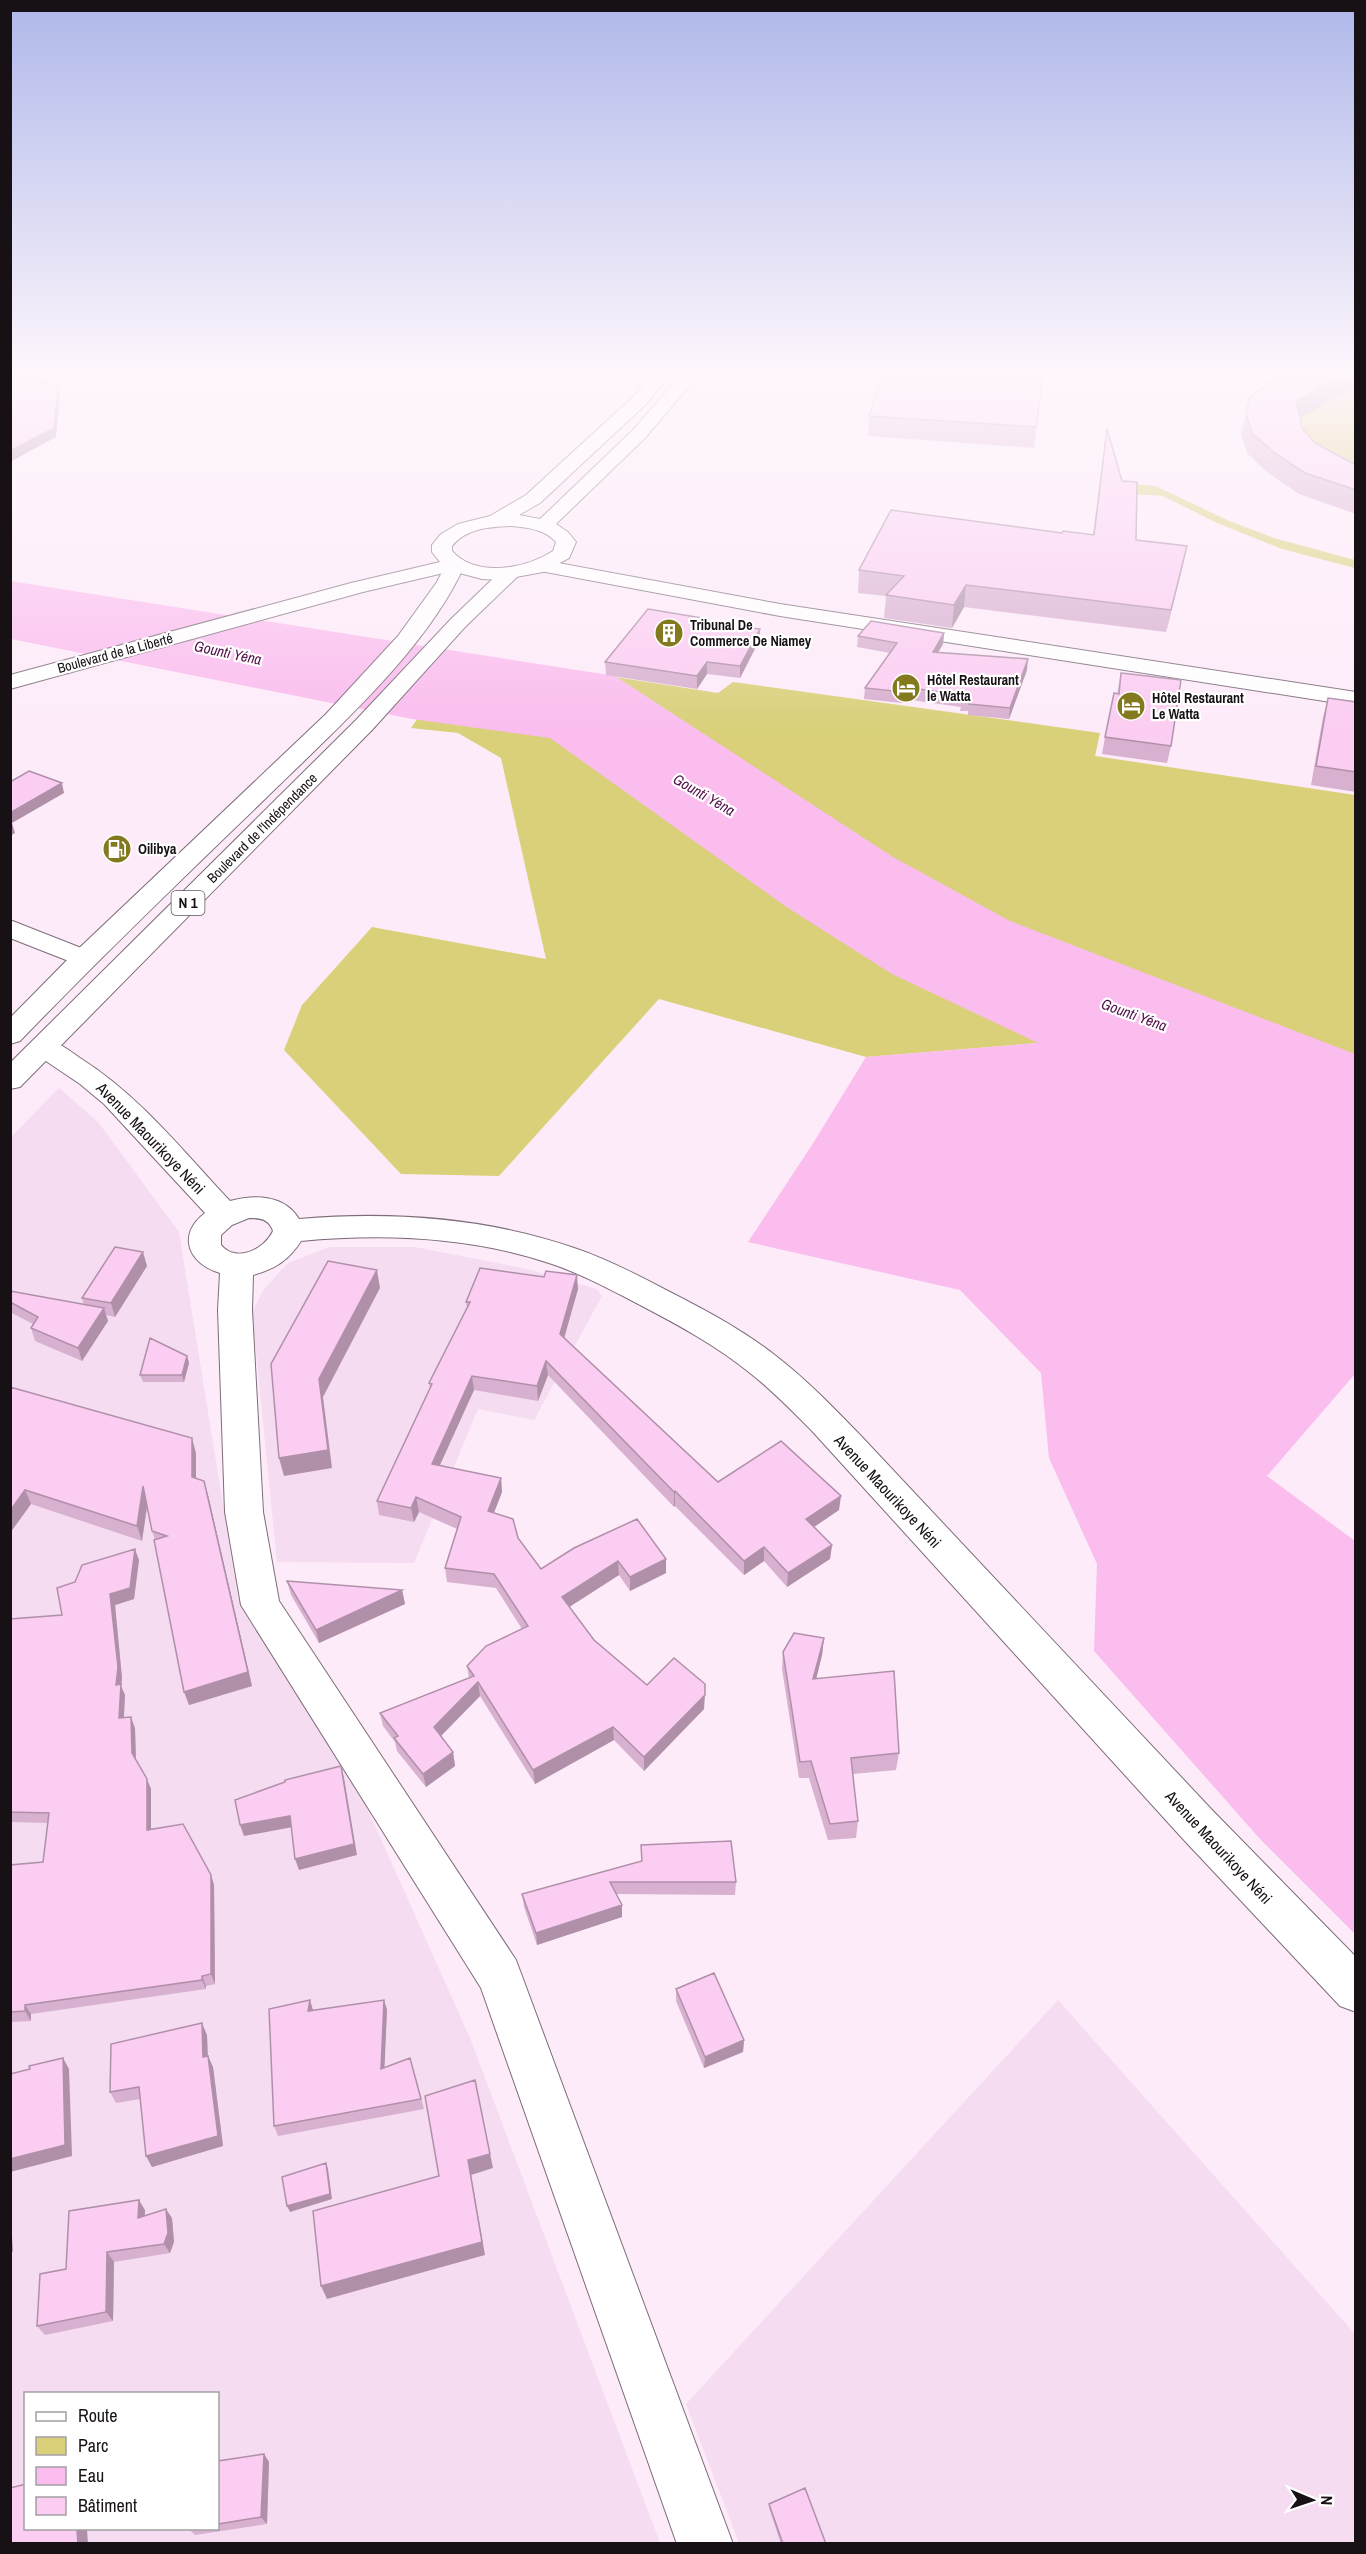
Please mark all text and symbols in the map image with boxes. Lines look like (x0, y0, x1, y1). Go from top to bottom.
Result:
place label: Tribunal De Commerce De Niamey (690, 616, 812, 650)
building icon: Tribunal De Commerce De Niamey (653, 617, 685, 649)
street label: Boulevard de la Liberté (55, 629, 175, 677)
water label: Gounti Yéna (193, 635, 264, 670)
place label: Hôtel Restaurant le Watta (927, 671, 1019, 705)
hotel icon: Hôtel Restaurant le Watta (890, 672, 922, 704)
place label: Hôtel Restaurant Le Watta (1152, 689, 1244, 723)
hotel icon: Hôtel Restaurant Le Watta (1115, 690, 1147, 722)
water label: Gounti Yéna (669, 768, 739, 821)
street label: Boulevard de l'Indépendance (203, 769, 321, 887)
fuel station icon: Oilibya (101, 833, 133, 865)
place label: Oilibya (138, 840, 177, 858)
road number: N 1 (172, 891, 204, 915)
water label: Gounti Yéna (1099, 993, 1170, 1036)
street label: Avenue Maourikoye Néni (91, 1076, 210, 1199)
street label: Avenue Maourikoye Néni (829, 1429, 946, 1553)
street label: Avenue Maourikoye Néni (1160, 1785, 1277, 1909)
legend (24, 2392, 219, 2530)
text: Route (78, 2403, 117, 2428)
text: Parc (78, 2433, 108, 2458)
text: Eau (78, 2463, 104, 2488)
north arrow (1282, 2470, 1342, 2530)
text: Bâtiment (78, 2493, 137, 2518)
text: N (1316, 2495, 1338, 2506)

